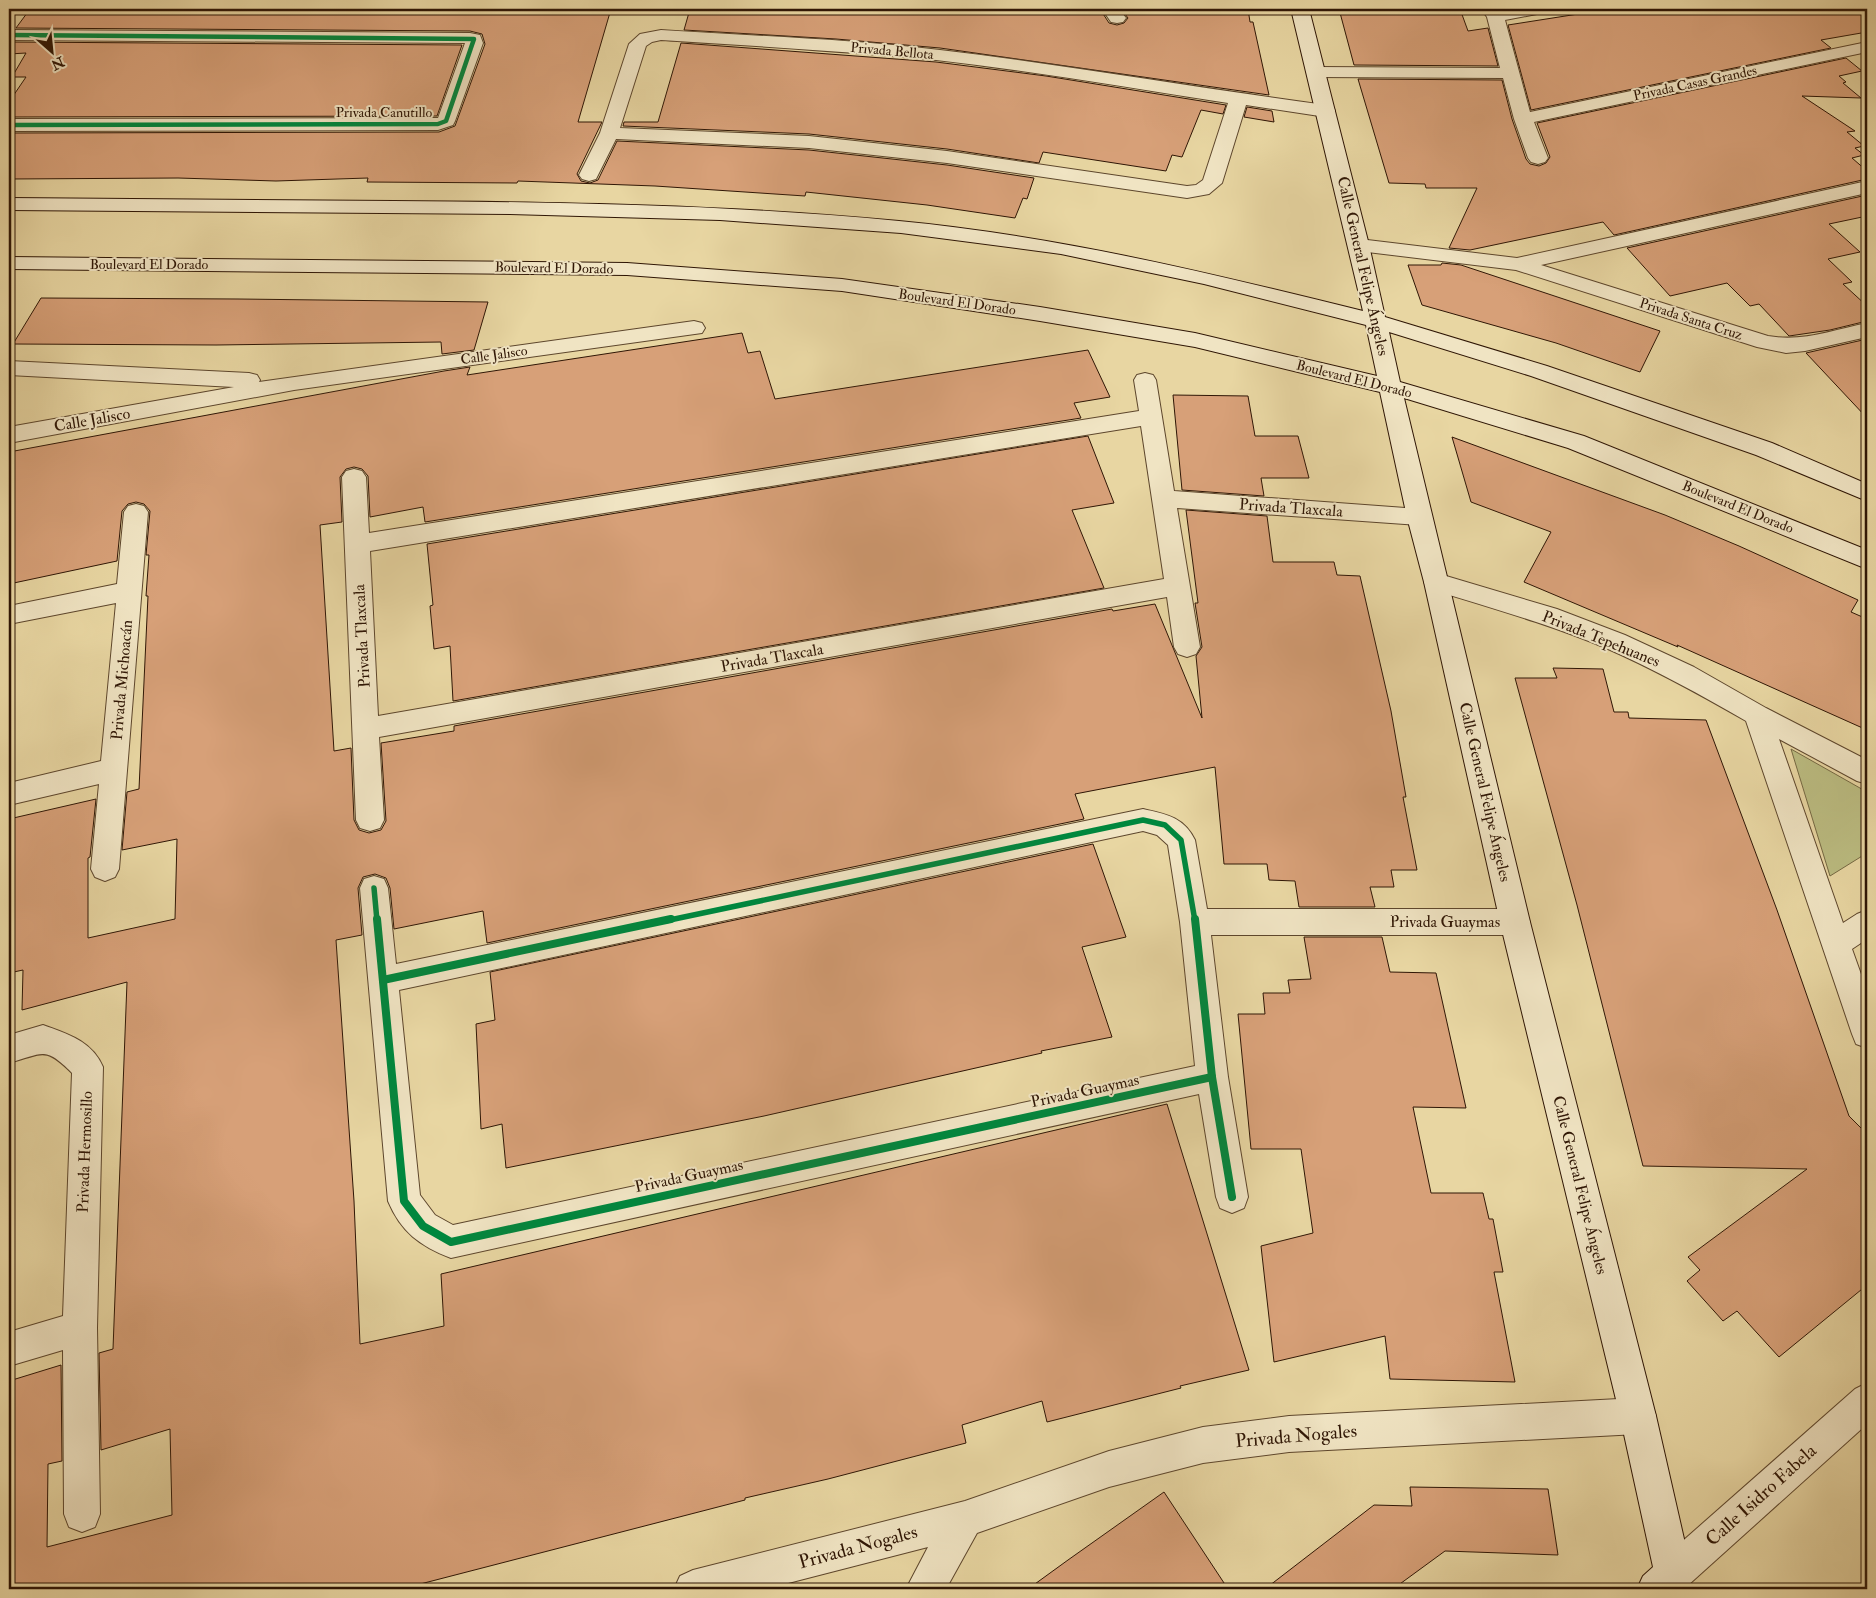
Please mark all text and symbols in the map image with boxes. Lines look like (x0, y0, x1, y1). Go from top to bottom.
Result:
north arrow (28, 28, 78, 78)
street label: Privada Bellota (850, 39, 935, 63)
text: N (48, 52, 68, 74)
street label: Privada Casas Grandes (1632, 62, 1759, 104)
street label: Privada Canutillo (336, 104, 433, 121)
street label: Calle General Felipe Ángeles (1332, 174, 1394, 358)
street label: Boulevard El Dorado (90, 256, 209, 273)
street label: Boulevard El Dorado (495, 258, 614, 278)
street label: Boulevard El Dorado (897, 285, 1017, 319)
street label: Privada Santa Cruz (1637, 294, 1745, 344)
street label: Calle Jalisco (459, 342, 529, 368)
street label: Boulevard El Dorado (1294, 356, 1414, 402)
street label: Calle Jalisco (52, 403, 132, 438)
street label: Boulevard El Dorado (1680, 477, 1796, 537)
street label: Privada Tlaxcala (1239, 494, 1344, 522)
street label: Privada Tlaxcala (349, 583, 375, 688)
street label: Privada Tepehuanes (1539, 606, 1663, 673)
street label: Privada Michoacán (107, 619, 137, 741)
street label: Privada Tlaxcala (719, 639, 825, 677)
street label: Calle General Felipe Ángeles (1454, 700, 1516, 884)
street label: Privada Guaymas (1390, 912, 1500, 932)
street label: Privada Guaymas (1029, 1070, 1141, 1112)
street label: Privada Hermosillo (73, 1090, 97, 1213)
street label: Calle General Felipe Ángeles (1547, 1093, 1613, 1277)
street label: Privada Guaymas (633, 1155, 745, 1197)
street label: Privada Nogales (1234, 1419, 1358, 1453)
street label: Calle Isidro Fabela (1701, 1439, 1822, 1551)
street label: Privada Nogales (796, 1520, 920, 1574)

